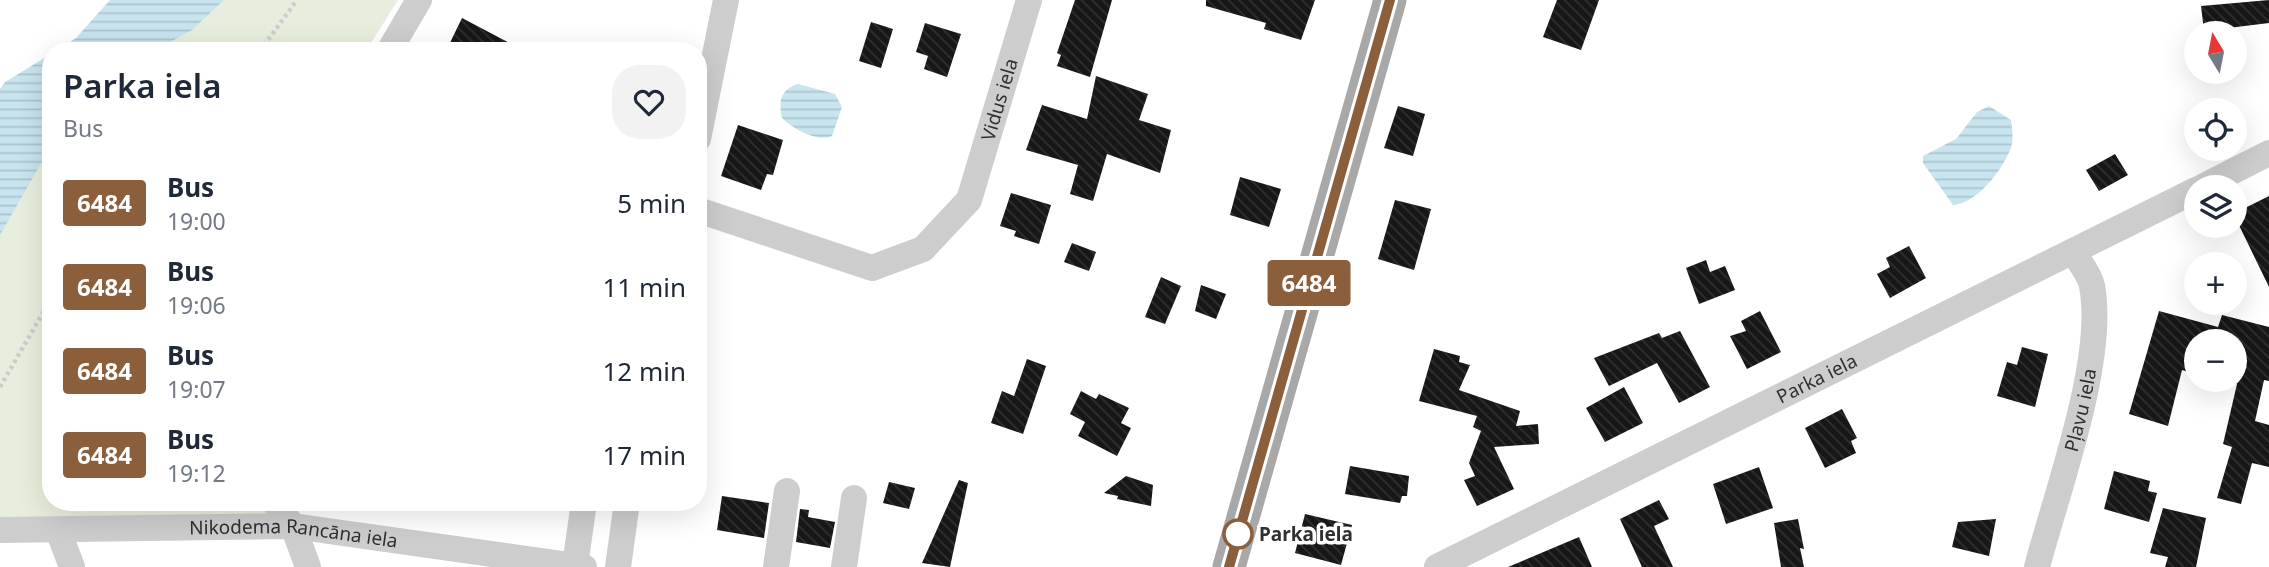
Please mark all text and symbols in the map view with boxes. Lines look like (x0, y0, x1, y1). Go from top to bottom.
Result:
north arrow (2184, 21, 2247, 84)
map controls (2184, 21, 2247, 392)
street label: Vidus iela (974, 55, 1024, 144)
text: Parka iela (63, 63, 222, 108)
button: heart (612, 65, 686, 139)
button: locate (2184, 98, 2247, 161)
text: Bus (63, 112, 103, 144)
text: Bus (167, 169, 214, 205)
button: layers (2184, 175, 2247, 238)
text: 5 min (617, 185, 686, 221)
text: 6484 (77, 186, 132, 219)
text: 19:00 (167, 205, 226, 237)
button: + (2184, 252, 2247, 315)
text: Bus (167, 253, 214, 289)
line badge: 6484 (1260, 260, 1358, 306)
text: 6484 (1282, 266, 1336, 299)
text: 11 min (602, 269, 686, 305)
text: 6484 (77, 270, 132, 303)
text: 19:06 (167, 289, 226, 321)
button: − (2184, 329, 2247, 392)
text: Bus (167, 337, 214, 373)
street label: Parka iela (1772, 347, 1861, 409)
text: 12 min (602, 353, 686, 389)
text: 6484 (77, 354, 132, 387)
street label: Pļavu iela (2058, 366, 2102, 455)
text: 19:07 (167, 373, 226, 405)
text: Bus (167, 421, 214, 457)
text: 17 min (602, 437, 686, 473)
text: 6484 (77, 438, 132, 471)
text: 19:12 (167, 457, 226, 489)
street label: Nikodema Rancāna iela (189, 513, 399, 554)
marker: Parka iela (1223, 519, 1253, 549)
place label: Parka iela (1259, 521, 1353, 547)

